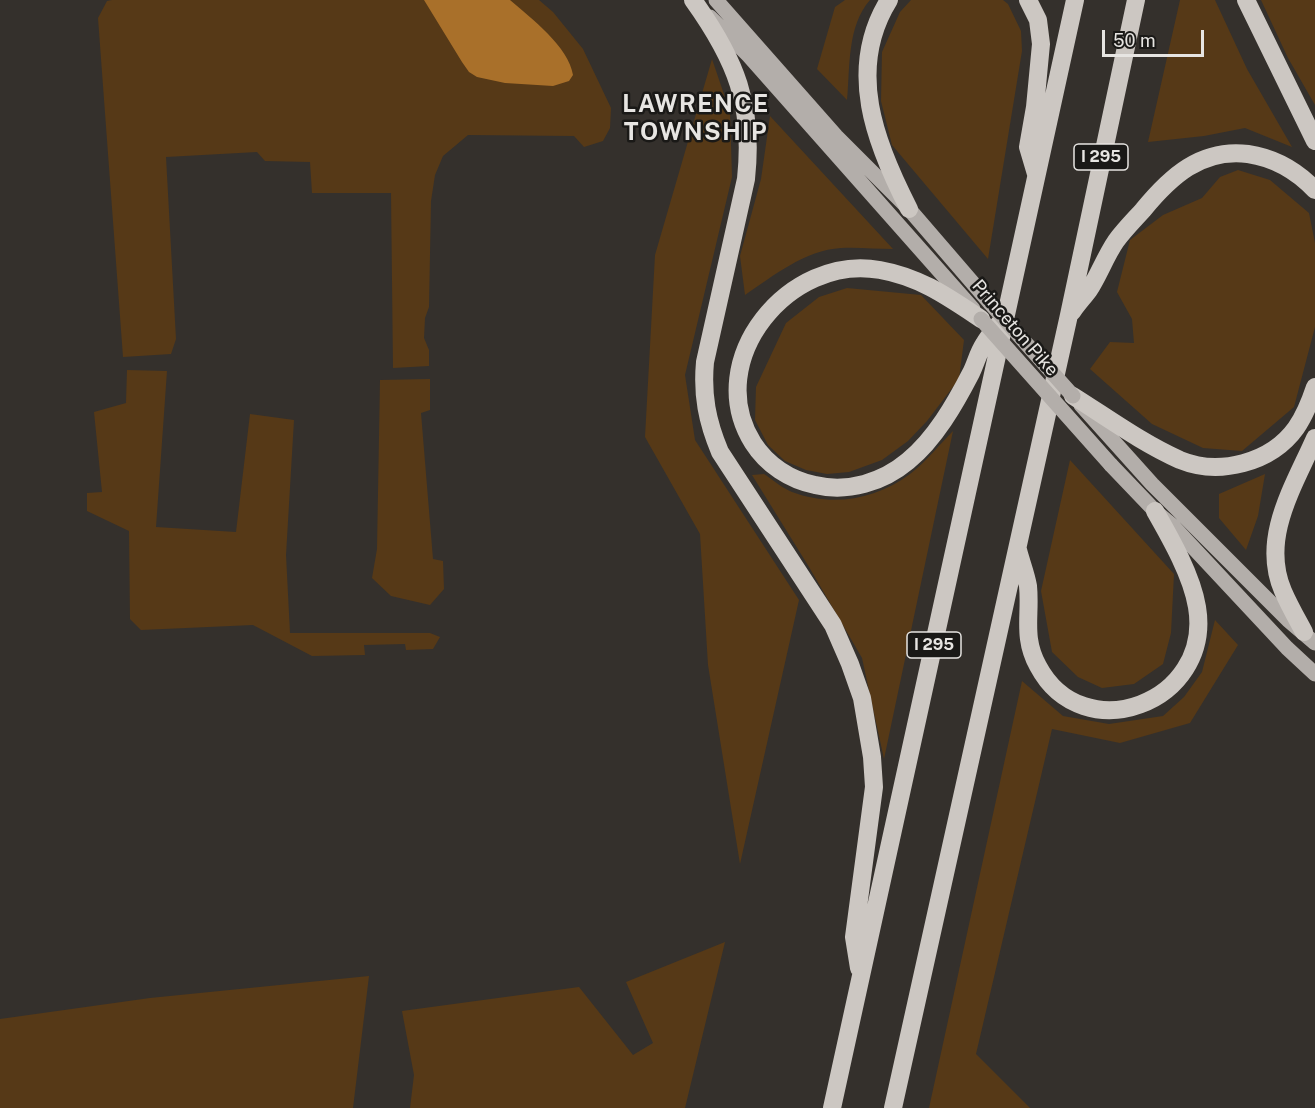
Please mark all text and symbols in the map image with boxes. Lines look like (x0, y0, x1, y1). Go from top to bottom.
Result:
scale bar (1105, 18, 1207, 56)
text: 50 m (1113, 30, 1156, 51)
district label: LAWRENCE TOWNSHIP (622, 91, 770, 147)
road number: I 295 (1074, 144, 1128, 170)
street label: Princeton Pike (967, 275, 1063, 381)
road number: I 295 (907, 632, 961, 658)

